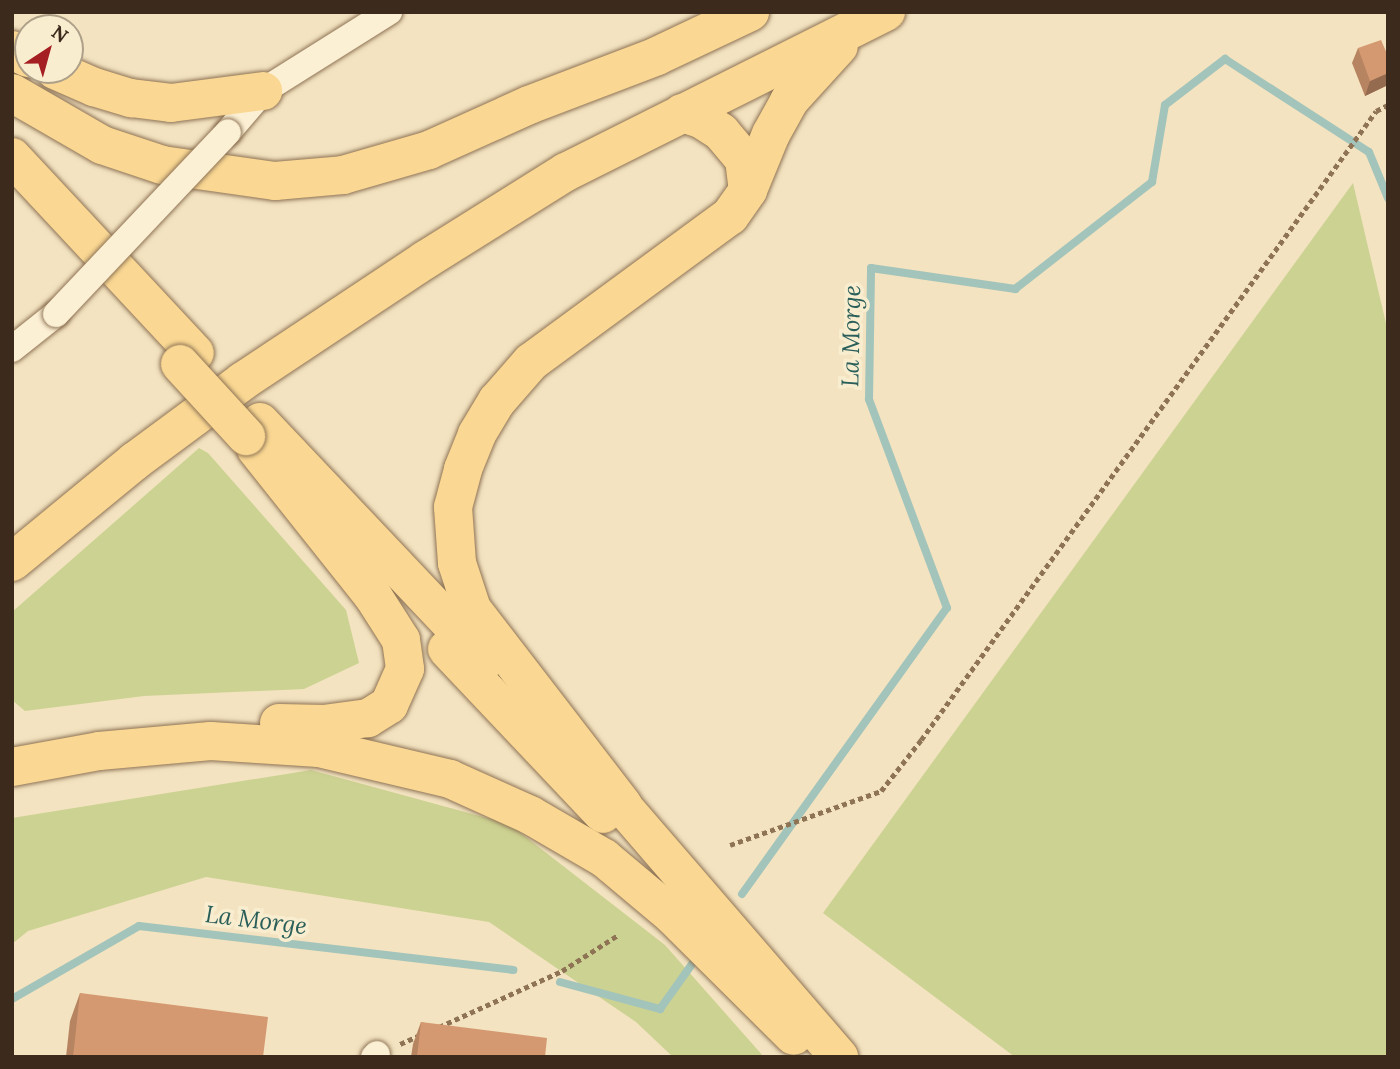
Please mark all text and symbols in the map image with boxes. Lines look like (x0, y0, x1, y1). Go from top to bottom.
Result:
north arrow (14, 14, 84, 84)
text: N (47, 20, 73, 48)
water label: La Morge (836, 285, 866, 387)
water label: La Morge (203, 899, 309, 941)

